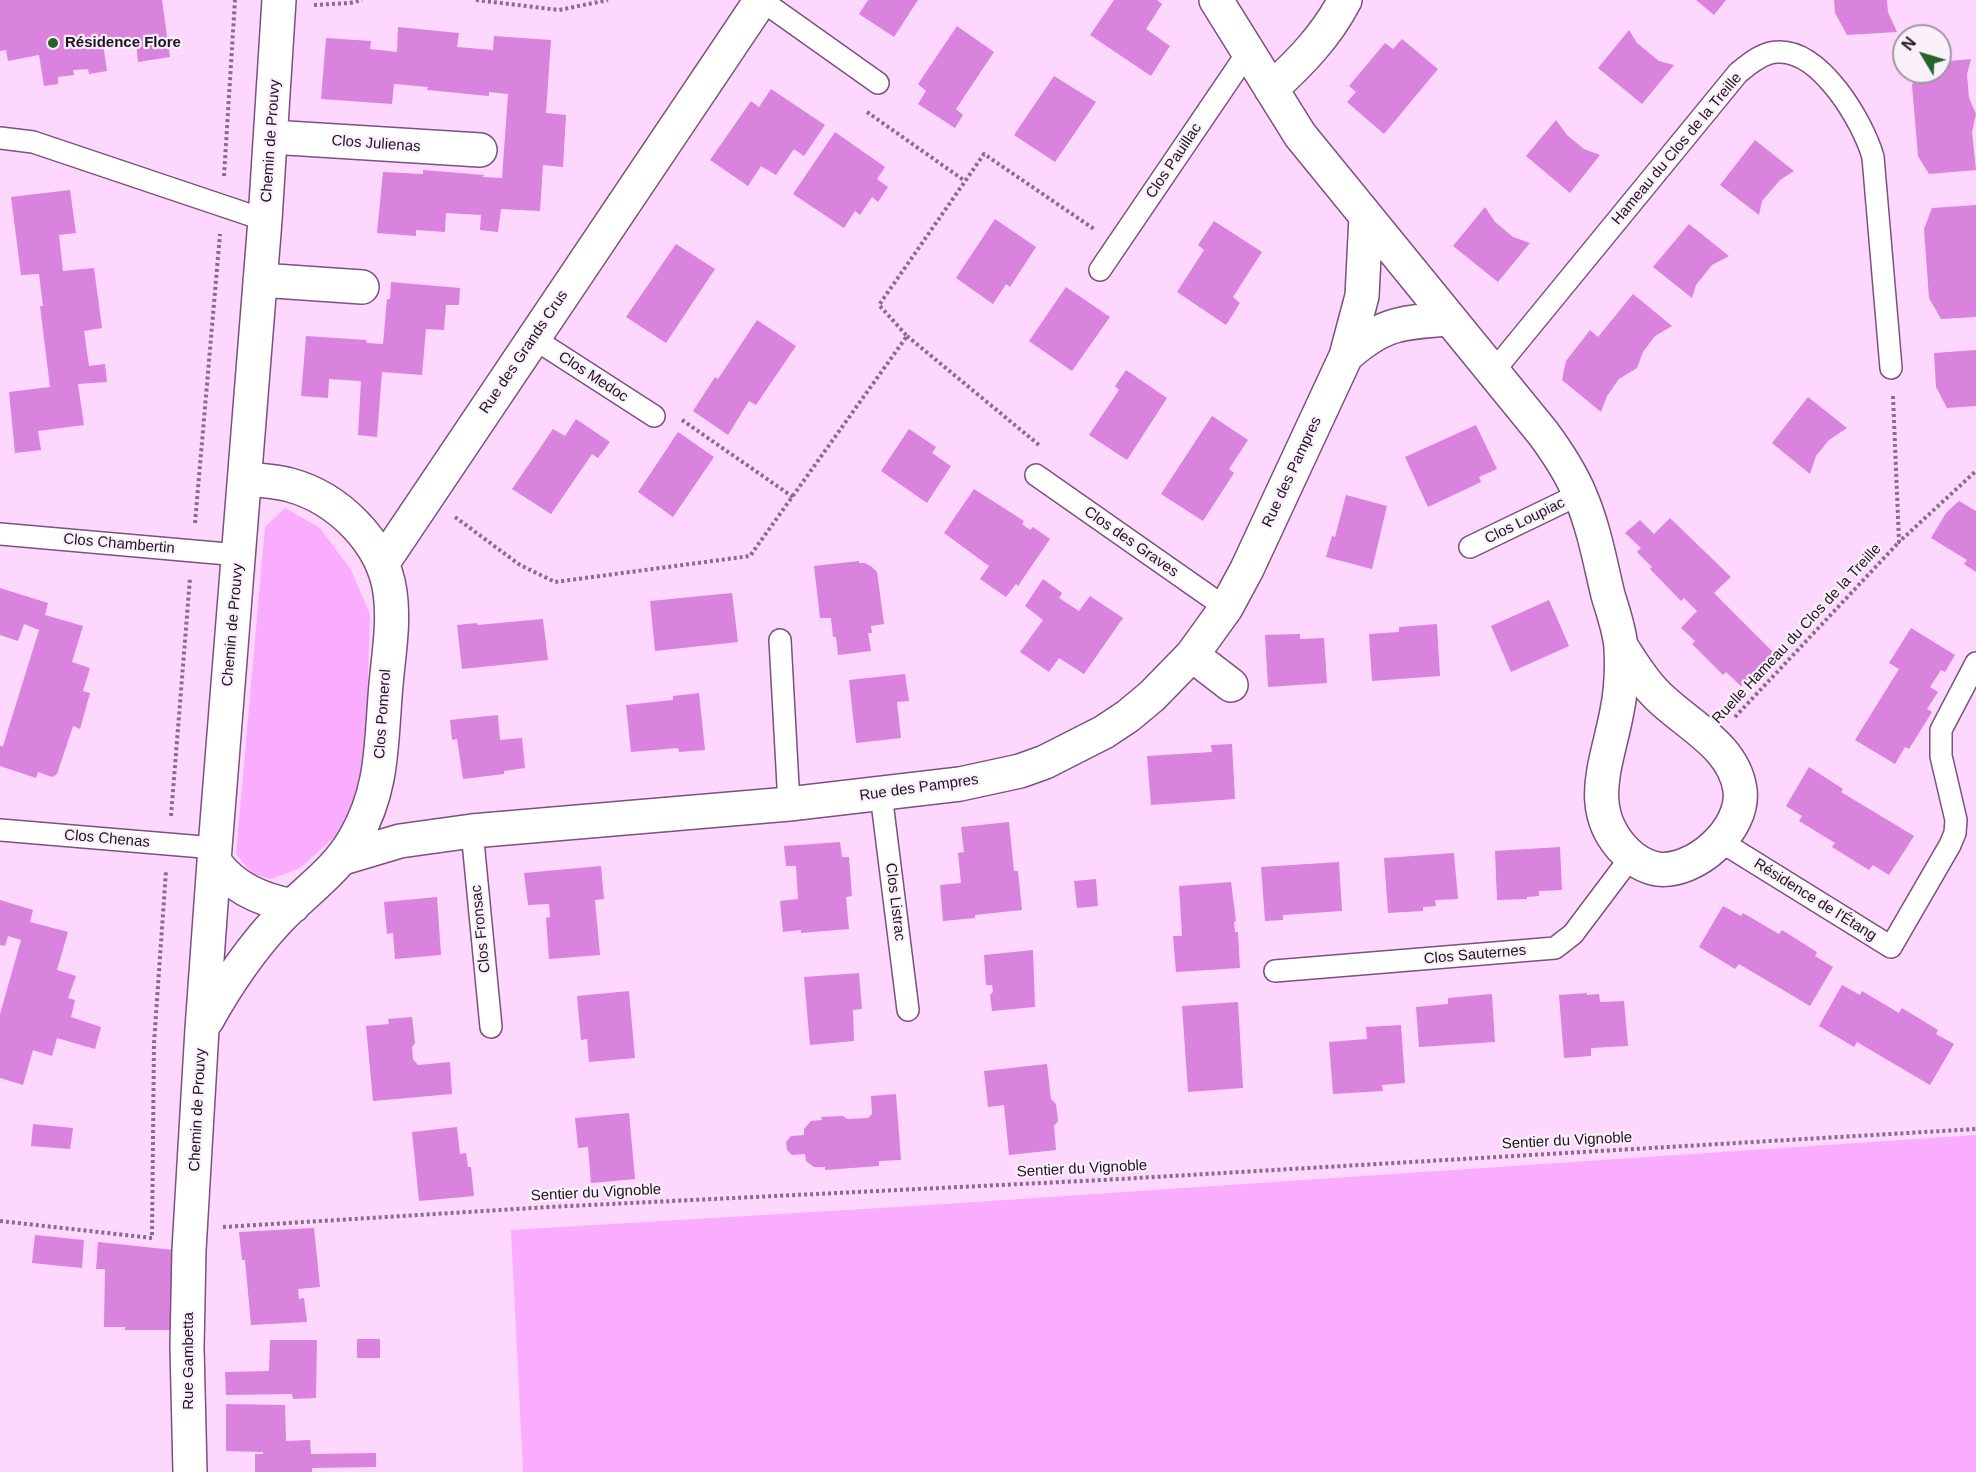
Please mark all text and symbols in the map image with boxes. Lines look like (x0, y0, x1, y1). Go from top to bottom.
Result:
north arrow (1892, 24, 1952, 84)
place label: Résidence Flore (65, 34, 181, 52)
text: N (1899, 34, 1919, 54)
marker: Résidence Flore (46, 36, 60, 50)
street label: Hameau du Clos de la Treille (1608, 69, 1746, 229)
street label: Chemin de Prouvy (258, 79, 284, 203)
street label: Clos Pauillac (1142, 120, 1206, 202)
street label: Clos Julienas (331, 132, 421, 156)
street label: Rue des Grands Crus (476, 287, 572, 417)
street label: Clos Medoc (555, 348, 631, 406)
street label: Rue des Pampres (1258, 414, 1326, 530)
street label: Clos Loupiac (1482, 494, 1568, 548)
street label: Clos des Graves (1080, 503, 1182, 581)
street label: Clos Chambertin (63, 530, 175, 558)
street label: Ruelle Hameau du Clos de la Treille (1709, 540, 1885, 728)
street label: Chemin de Prouvy (219, 563, 247, 687)
street label: Clos Pomerol (371, 668, 395, 760)
street label: Rue des Pampres (858, 771, 980, 805)
street label: Clos Chenas (63, 826, 151, 852)
street label: Résidence de l'Étang (1750, 855, 1880, 945)
street label: Clos Listrac (881, 862, 909, 942)
street label: Clos Fronsac (467, 884, 495, 974)
street label: Clos Sauternes (1423, 942, 1527, 968)
street label: Chemin de Prouvy (186, 1048, 210, 1172)
street label: Sentier du Vignoble (1501, 1129, 1633, 1153)
street label: Sentier du Vignoble (1016, 1157, 1148, 1181)
street label: Sentier du Vignoble (530, 1181, 662, 1205)
street label: Rue Gambetta (180, 1312, 198, 1410)

